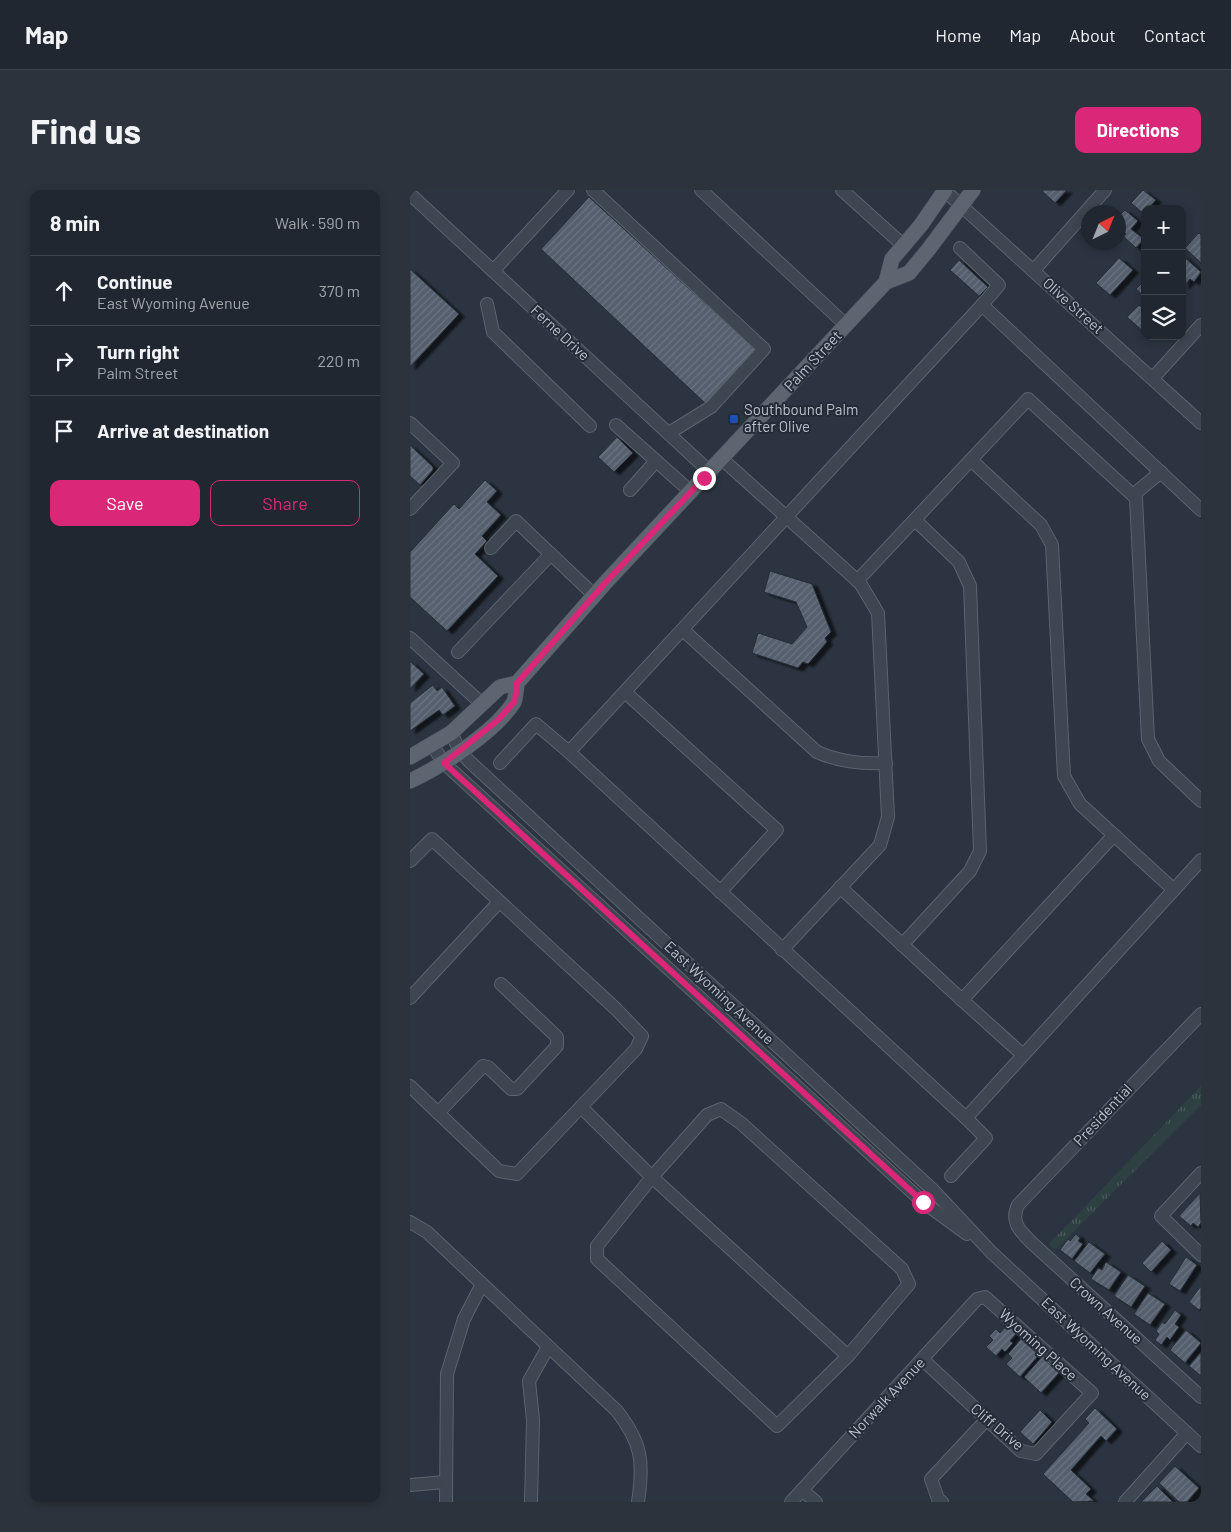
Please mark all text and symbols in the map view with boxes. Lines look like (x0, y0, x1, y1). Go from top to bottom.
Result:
text: Map (25, 20, 68, 49)
text: Home (935, 24, 981, 46)
text: Map (1009, 24, 1041, 46)
text: About (1069, 24, 1116, 46)
text: Contact (1144, 24, 1206, 46)
button: Directions (1075, 107, 1201, 153)
text: Find us (30, 109, 141, 151)
north arrow (1081, 205, 1126, 250)
map controls (1141, 205, 1186, 340)
button: + (1141, 205, 1186, 250)
text: 8 min (50, 210, 100, 235)
text: Walk · 590 m (275, 213, 360, 232)
button: − (1141, 250, 1186, 295)
text: Continue (97, 270, 173, 293)
street label: Olive Street (1040, 273, 1108, 337)
icon: ahead (50, 277, 78, 305)
text: 370 m (319, 281, 360, 300)
text: East Wyoming Avenue (97, 293, 250, 312)
button: layers (1141, 295, 1186, 340)
street label: Ferne Drive (528, 301, 594, 364)
street label: Palm Street (780, 326, 845, 394)
text: Turn right (97, 340, 179, 363)
icon: right (50, 347, 78, 375)
text: 220 m (317, 351, 360, 370)
text: Palm Street (97, 363, 178, 382)
place label: Southbound Palm after Olive (744, 400, 858, 435)
marker: Southbound Palm after Olive (728, 413, 740, 425)
icon: arrive (50, 417, 78, 445)
text: Arrive at destination (97, 419, 269, 442)
route end (693, 467, 716, 490)
button: Save (50, 480, 200, 526)
button: Share (210, 480, 360, 526)
street label: East Wyoming Avenue (661, 937, 778, 1048)
street label: Presidential (1069, 1080, 1135, 1149)
route start (912, 1191, 935, 1214)
street label: Crown Avenue (1066, 1273, 1147, 1348)
street label: East Wyoming Avenue (1038, 1293, 1155, 1404)
street label: Wyoming Place (996, 1304, 1081, 1384)
street label: Norwalk Avenue (844, 1353, 928, 1442)
street label: Cliff Drive (968, 1399, 1028, 1454)

